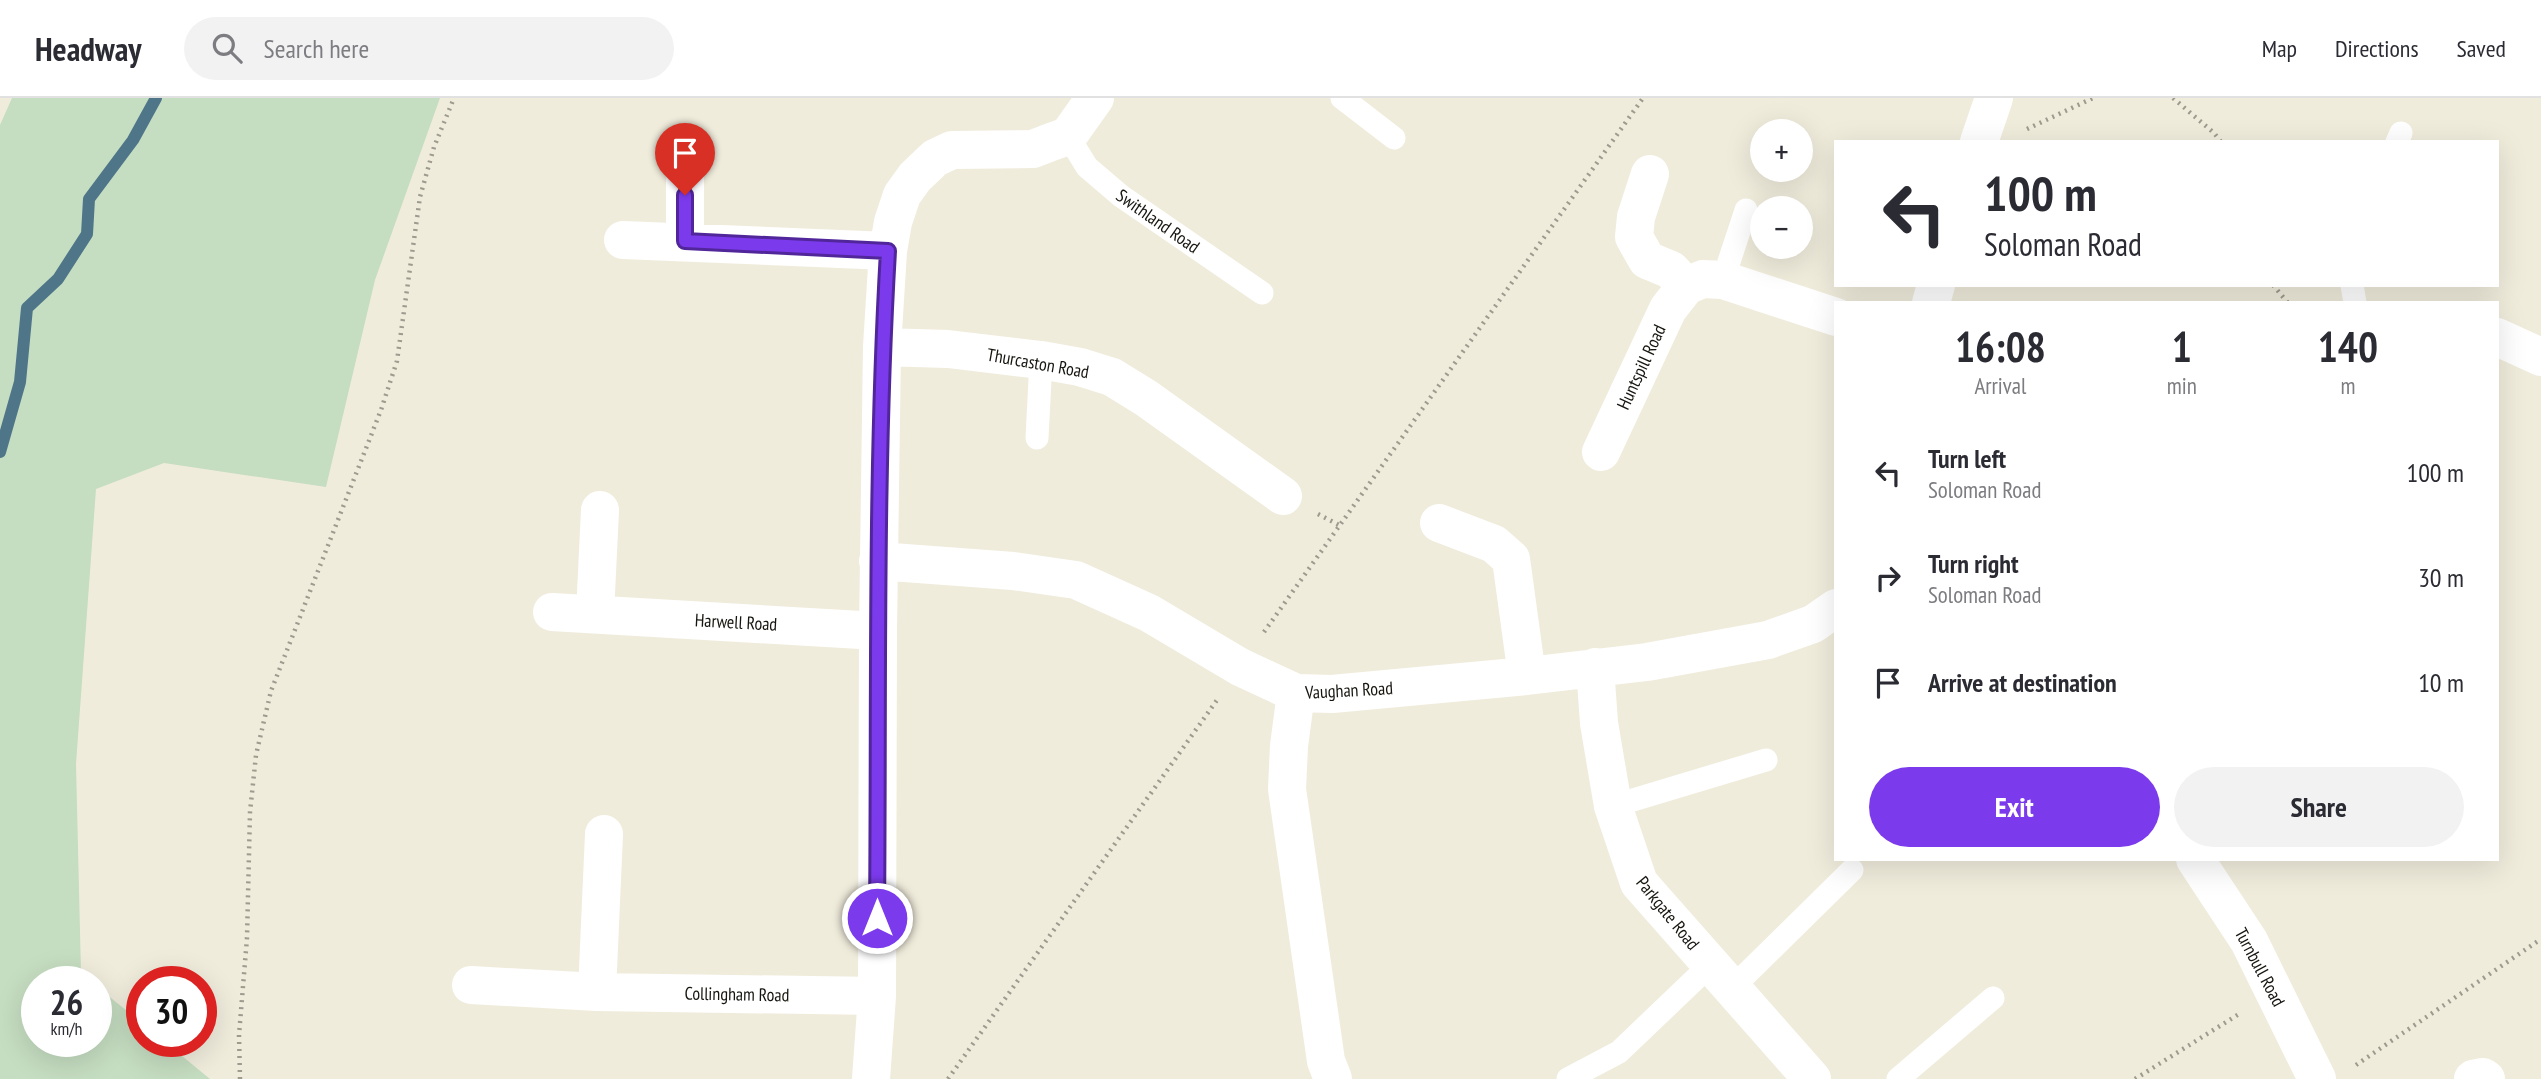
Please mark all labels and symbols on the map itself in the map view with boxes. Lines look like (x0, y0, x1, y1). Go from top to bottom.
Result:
pin (655, 123, 715, 195)
street label: Swithland Road (1112, 184, 1204, 258)
street label: Huntspill Road (1611, 321, 1671, 413)
street label: Thurcaston Road (985, 343, 1091, 383)
street label: Harwell Road (694, 608, 778, 636)
street label: Vaughan Road (1303, 676, 1394, 704)
street label: Parkgate Road (1631, 871, 1705, 955)
position arrow (840, 881, 914, 955)
street label: Turnbull Road (2230, 924, 2290, 1010)
speed limit sign: 30 (126, 966, 217, 1057)
street label: Collingham Road (684, 982, 790, 1006)

